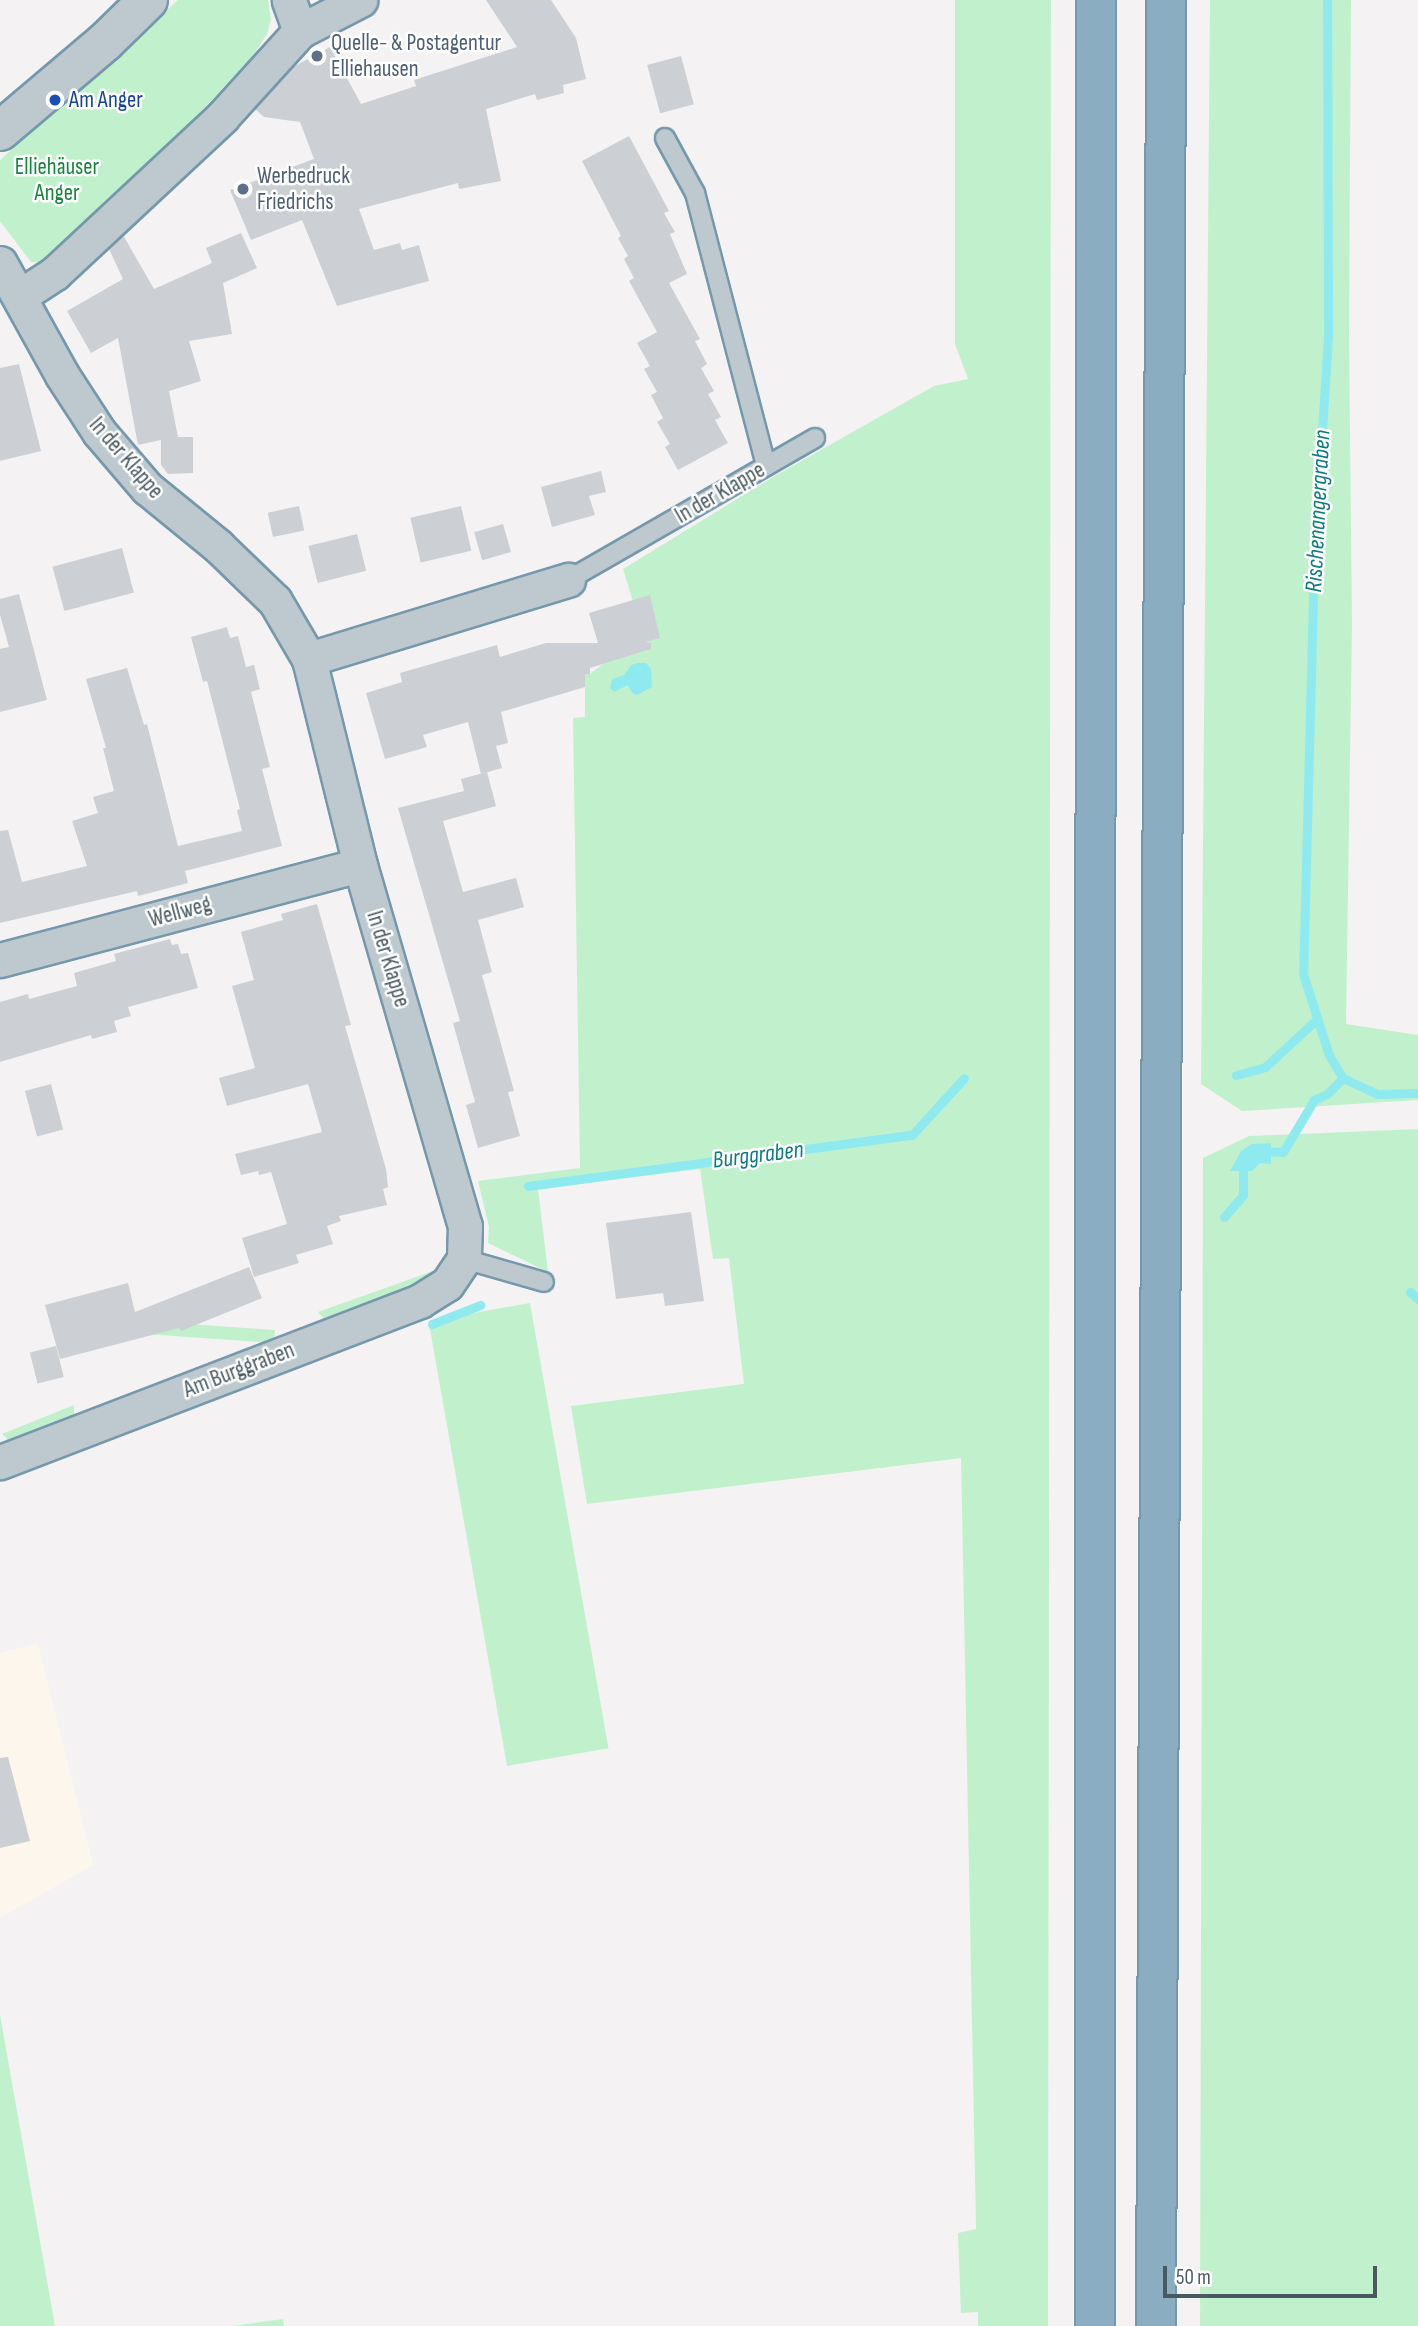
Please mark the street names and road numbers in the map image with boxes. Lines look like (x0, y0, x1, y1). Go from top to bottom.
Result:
street label: In der Klappe (83, 412, 169, 504)
street label: In der Klappe (670, 456, 770, 530)
street label: Wellweg (146, 890, 214, 934)
street label: In der Klappe (360, 908, 416, 1010)
street label: Am Burggraben (180, 1336, 298, 1404)

